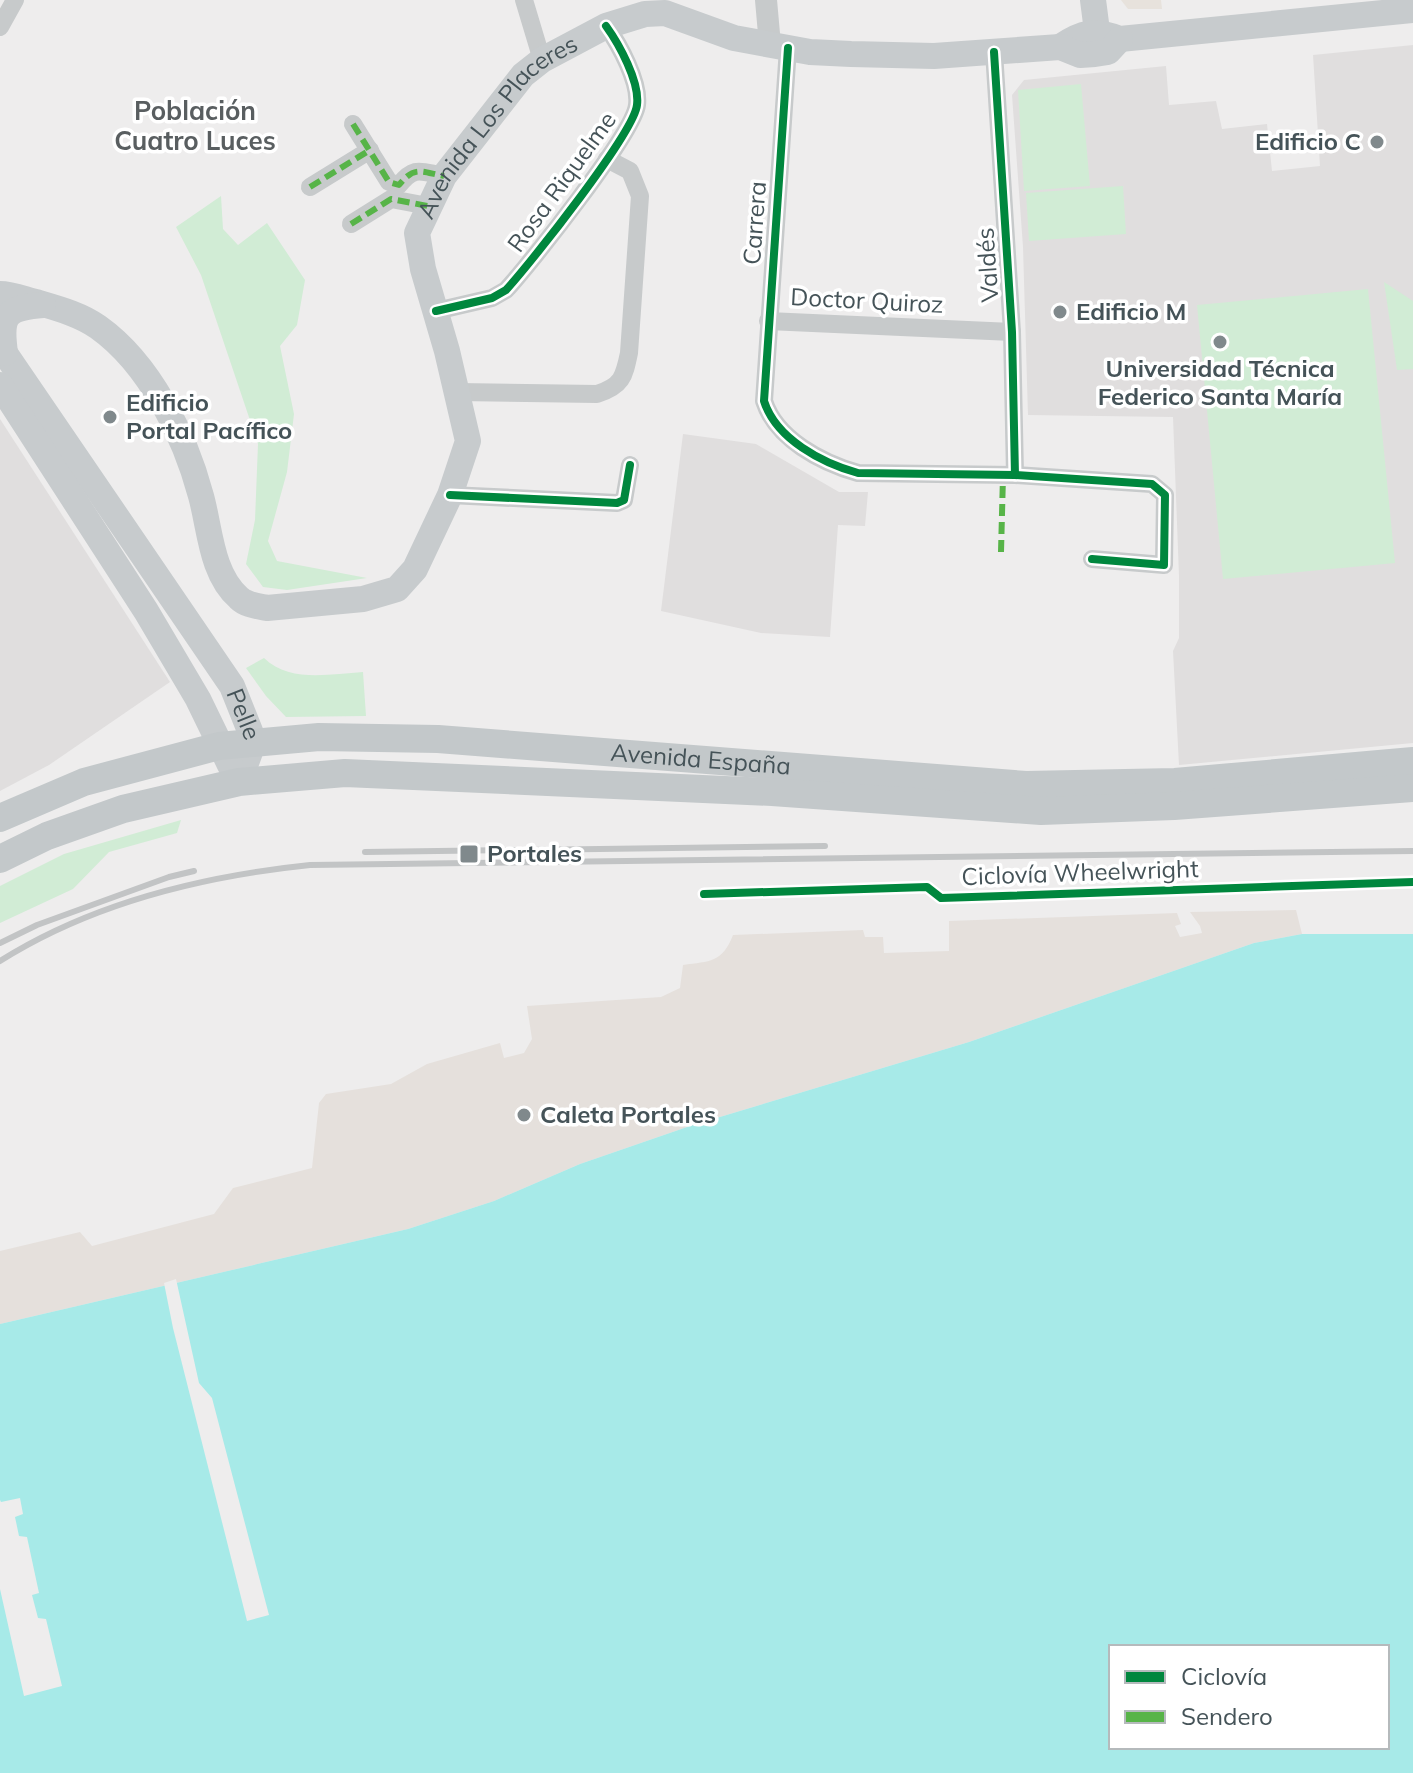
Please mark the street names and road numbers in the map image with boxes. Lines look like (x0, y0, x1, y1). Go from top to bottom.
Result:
street label: Avenida Los Placeres (410, 28, 582, 223)
street label: Rosa Riquelme (500, 105, 622, 257)
street label: Carrera (736, 180, 772, 266)
street label: Valdés (969, 227, 1005, 303)
street label: Doctor Quiroz (790, 281, 944, 319)
street label: Pelle (221, 684, 268, 744)
street label: Avenida España (610, 737, 792, 781)
street label: Ciclovía Wheelwright (961, 853, 1199, 891)

